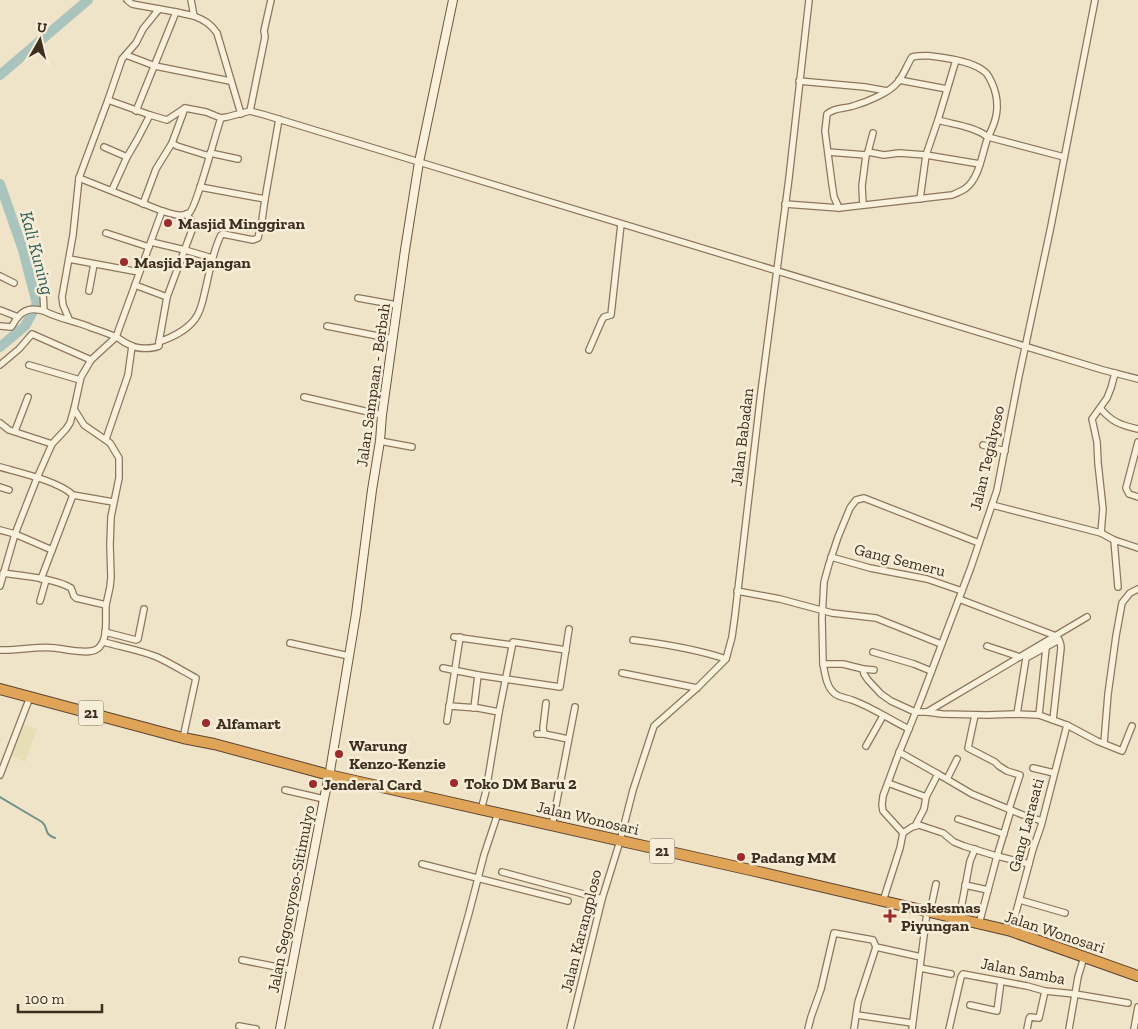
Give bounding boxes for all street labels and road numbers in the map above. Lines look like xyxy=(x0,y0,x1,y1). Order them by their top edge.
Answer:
street label: Jalan Sampaan - Berbah xyxy=(352,302,394,468)
street label: Jalan Babadan xyxy=(727,386,758,487)
street label: Jalan Tegalyoso xyxy=(966,404,1008,512)
street label: Gang Semeru xyxy=(852,539,948,581)
road number: 21 xyxy=(78,700,104,726)
street label: Gang Larasati xyxy=(1004,775,1048,874)
street label: Jalan Wonosari xyxy=(535,797,642,839)
street label: Jalan Segoroyoso-Sitimulyo xyxy=(264,804,318,994)
road number: 21 xyxy=(650,838,674,864)
street label: Jalan Karangploso xyxy=(557,867,605,995)
street label: Jalan Wonosari xyxy=(1002,907,1108,957)
street label: Jalan Samba xyxy=(979,953,1067,989)

